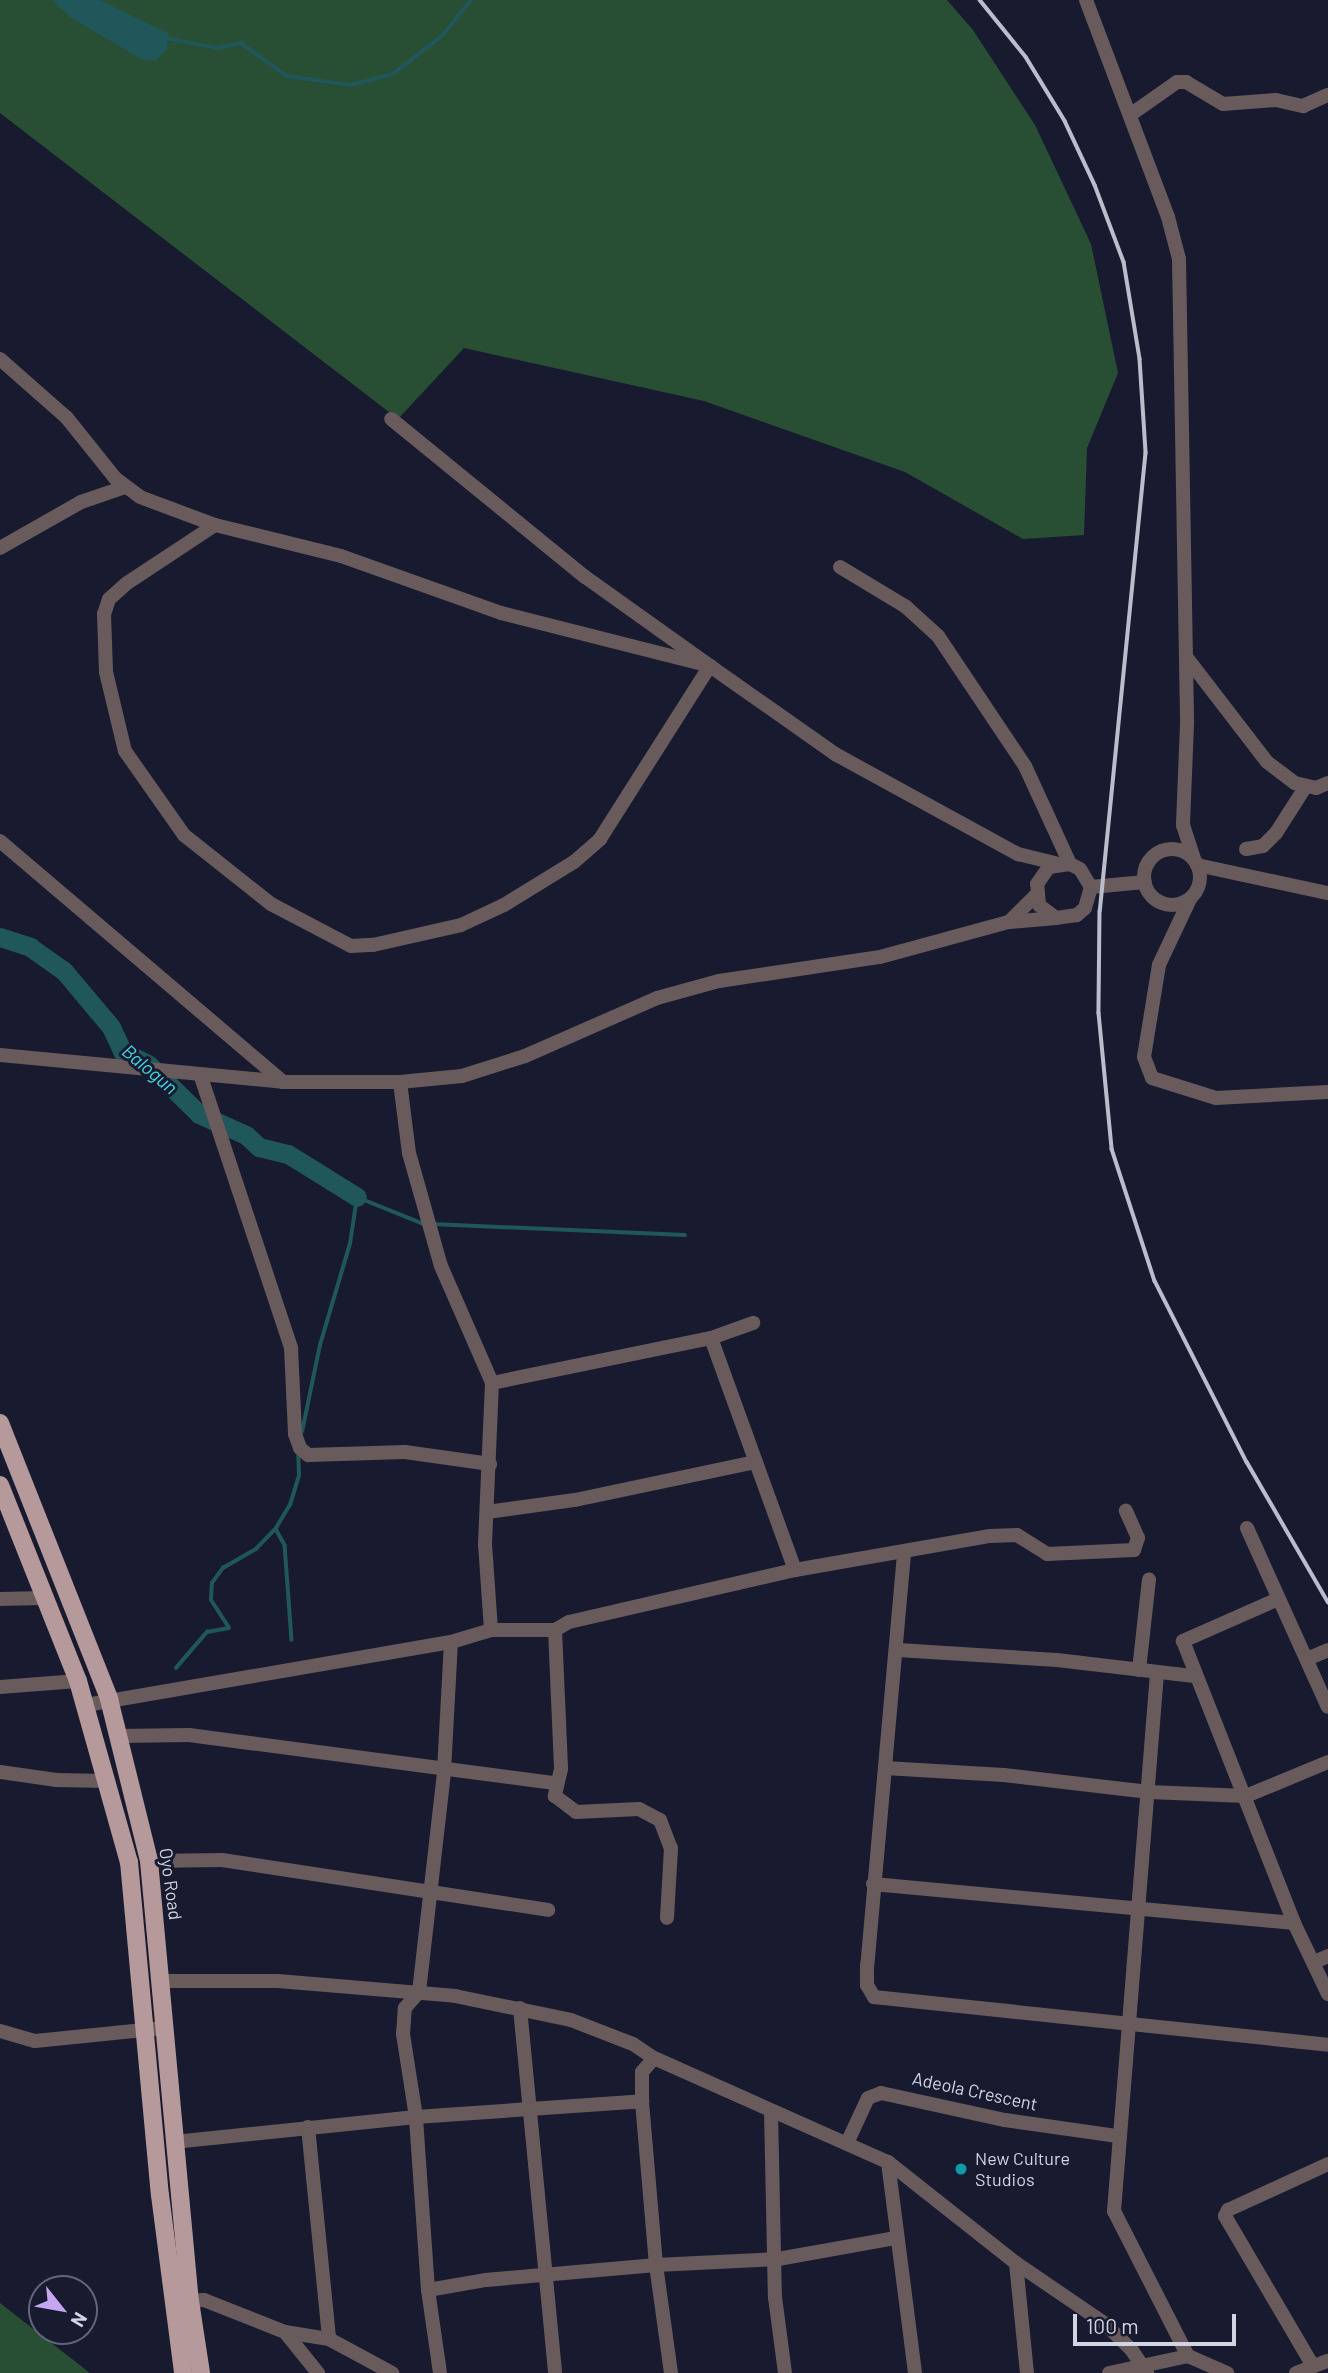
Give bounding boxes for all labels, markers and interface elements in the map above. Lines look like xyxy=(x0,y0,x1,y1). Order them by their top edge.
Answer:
water label: Balogun xyxy=(118,1039,182,1099)
street label: Oyo Road xyxy=(155,1847,187,1921)
street label: Adeola Crescent xyxy=(910,2067,1040,2115)
place label: New Culture Studios xyxy=(975,2148,1070,2190)
marker: New Culture Studios xyxy=(953,2161,969,2177)
north arrow xyxy=(28,2275,98,2345)
scale bar xyxy=(1076,2300,1239,2344)
text: N xyxy=(67,2309,93,2331)
text: 100 m xyxy=(1086,2313,1139,2338)

